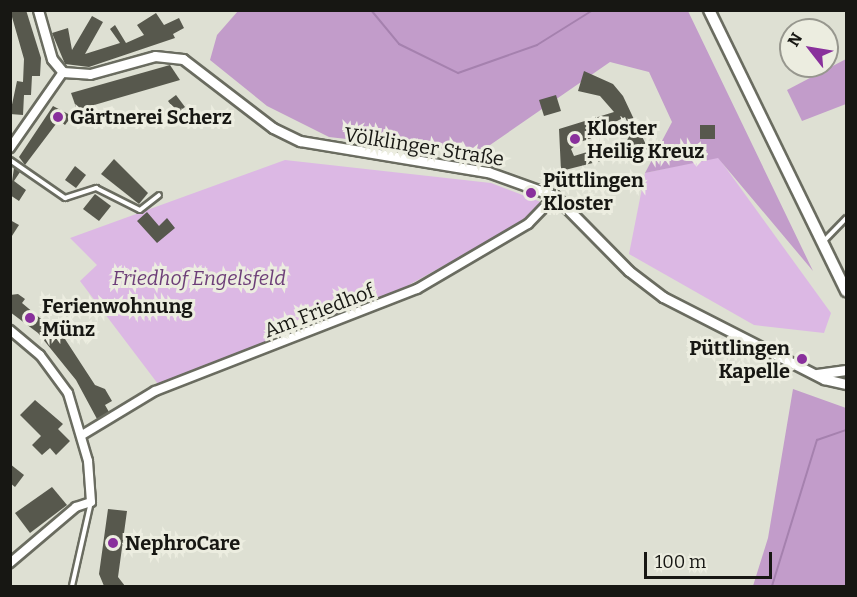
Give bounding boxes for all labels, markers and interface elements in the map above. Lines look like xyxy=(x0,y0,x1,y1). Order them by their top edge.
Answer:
north arrow xyxy=(779,18,839,78)
text: N xyxy=(784,29,806,50)
place label: Gärtnerei Scherz xyxy=(70,105,232,129)
marker: Gärtnerei Scherz xyxy=(51,110,65,124)
place label: Kloster Heilig Kreuz xyxy=(587,116,704,163)
street label: Völklinger Straße xyxy=(342,123,506,171)
marker: Kloster Heilig Kreuz xyxy=(568,132,582,146)
place label: Püttlingen Kloster xyxy=(543,169,644,216)
marker: Püttlingen Kloster xyxy=(524,186,538,200)
park label: Friedhof Engelsfeld xyxy=(112,266,286,290)
street label: Am Friedhof xyxy=(261,279,377,343)
place label: Ferienwohnung Münz xyxy=(42,294,193,341)
marker: Ferienwohnung Münz xyxy=(23,311,37,325)
place label: Püttlingen Kapelle xyxy=(689,336,790,383)
marker: Püttlingen Kapelle xyxy=(795,352,809,366)
place label: NephroCare xyxy=(125,531,240,555)
marker: NephroCare xyxy=(106,536,120,550)
scale bar xyxy=(647,540,774,578)
text: 100 m xyxy=(655,551,706,573)

